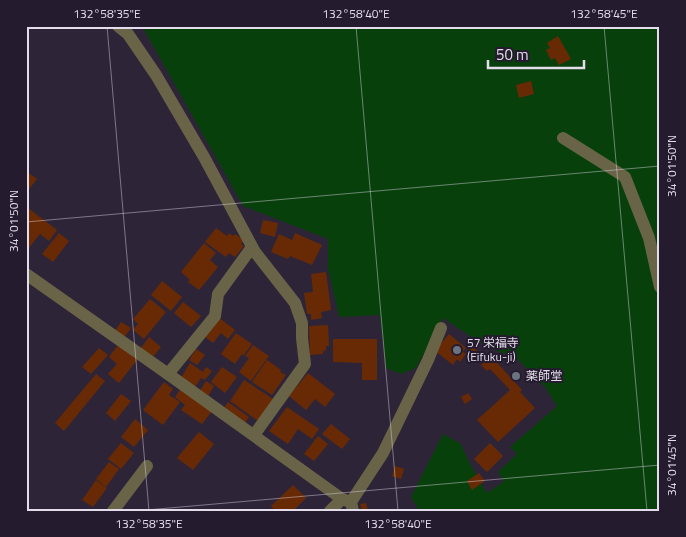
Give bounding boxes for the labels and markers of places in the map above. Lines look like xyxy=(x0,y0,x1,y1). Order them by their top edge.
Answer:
place label: 57 栄福寺 (Eifuku-ji) xyxy=(467,333,519,366)
marker: 57 栄福寺 (Eifuku-ji) xyxy=(451,344,463,356)
place label: 薬師堂 xyxy=(526,366,562,385)
marker: 薬師堂 xyxy=(510,370,522,382)

